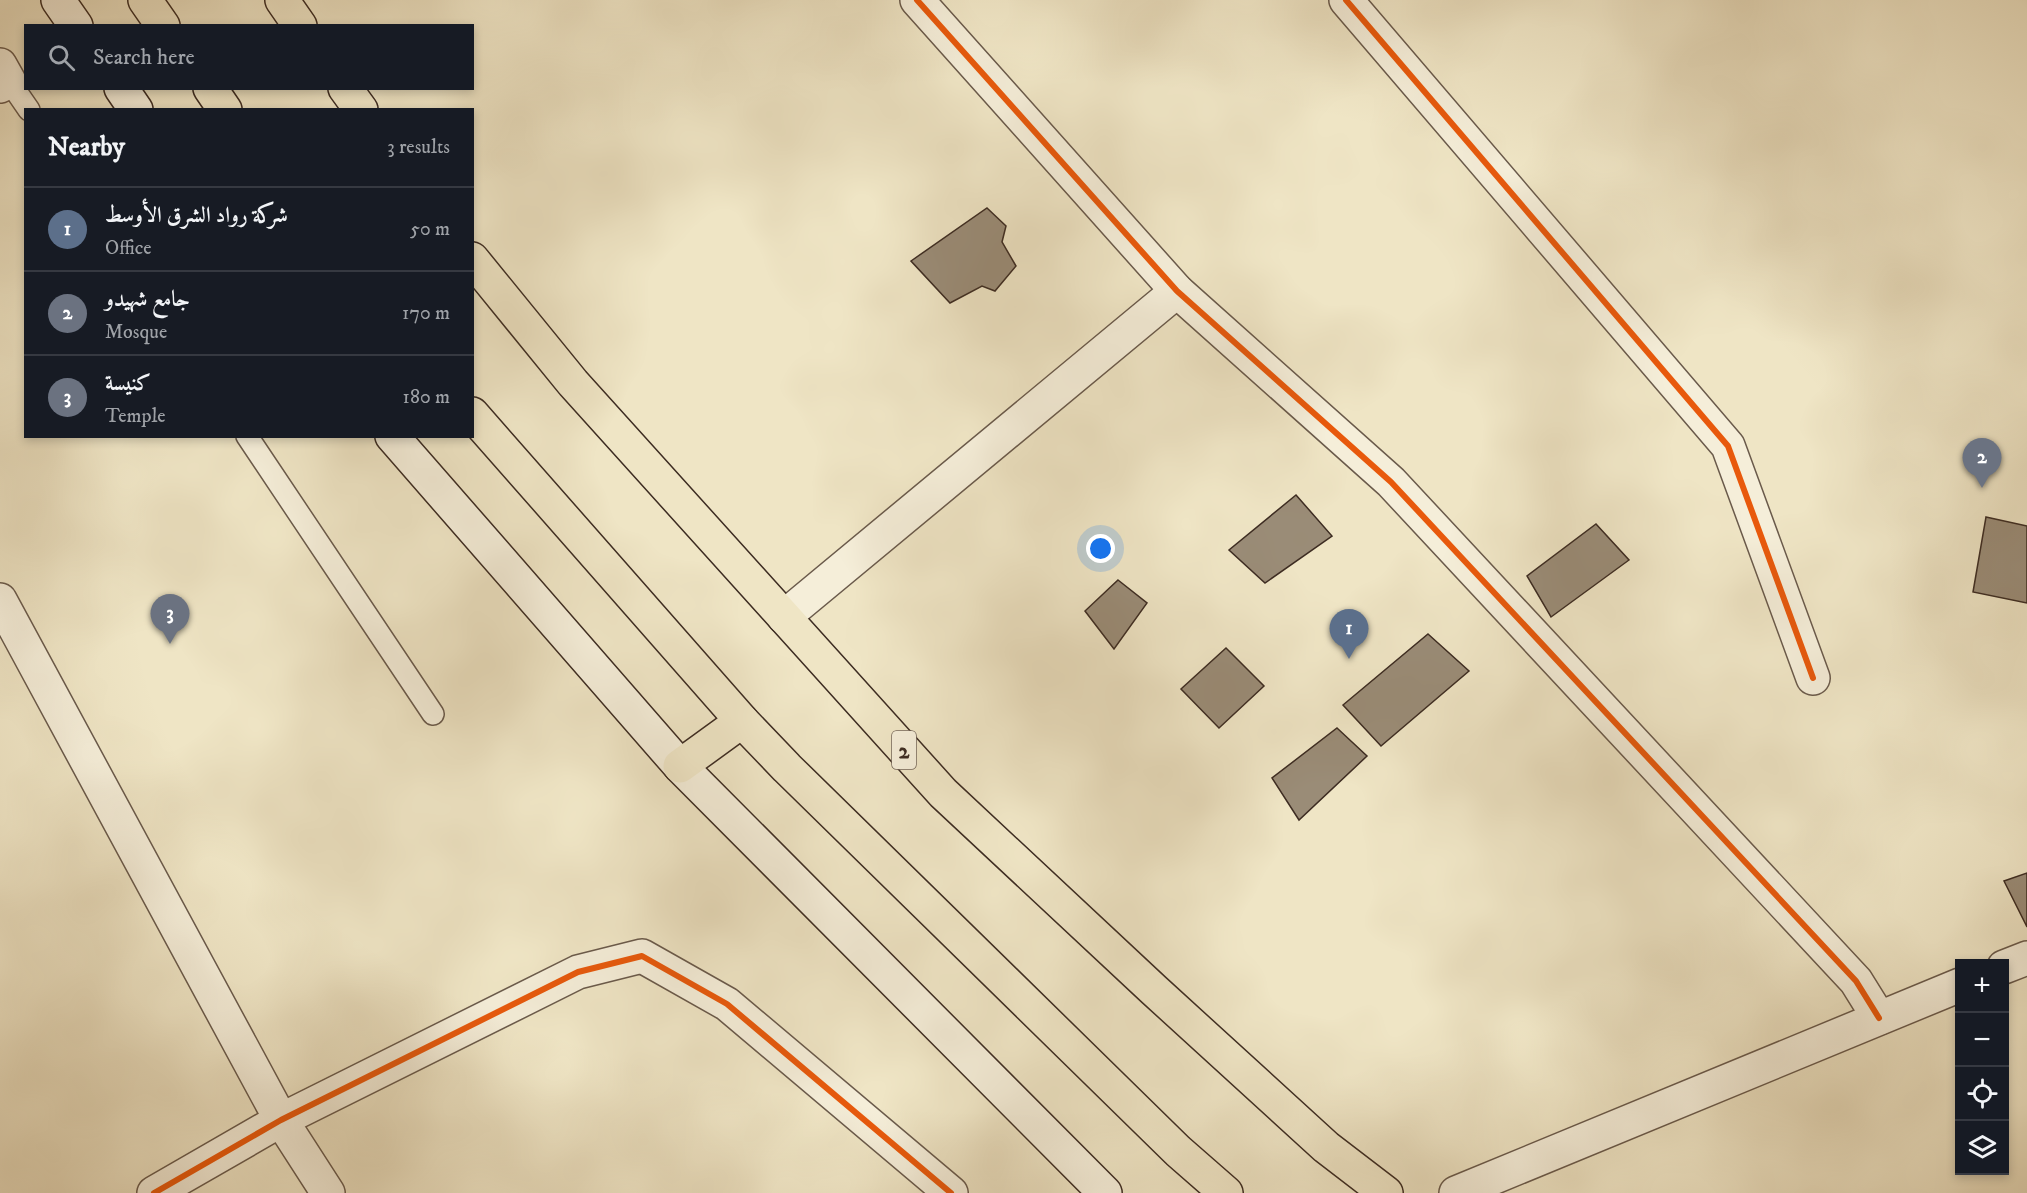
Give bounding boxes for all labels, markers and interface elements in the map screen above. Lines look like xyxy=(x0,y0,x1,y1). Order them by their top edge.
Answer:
search box xyxy=(24,24,474,90)
icon: search xyxy=(45,41,78,74)
text: Search here xyxy=(93,44,195,71)
text: Nearby xyxy=(48,131,125,164)
text: 3 results xyxy=(387,135,450,160)
text: شركة رواد الشرق الأوسط xyxy=(105,202,288,229)
text: 1 xyxy=(64,217,71,242)
text: 50 m xyxy=(410,217,450,242)
text: Office xyxy=(105,236,152,261)
text: جامع شهيدو xyxy=(105,286,190,313)
text: 2 xyxy=(63,301,72,326)
text: 170 m xyxy=(402,301,450,326)
text: Mosque xyxy=(105,320,167,345)
text: كنيسة xyxy=(105,370,151,397)
text: 3 xyxy=(64,385,71,410)
text: 180 m xyxy=(403,385,450,410)
text: Temple xyxy=(105,404,166,429)
pin: 2 xyxy=(1962,438,2002,488)
your location xyxy=(1086,534,1115,563)
pin: 3 xyxy=(150,594,190,644)
pin: 1 xyxy=(1330,610,1368,659)
road number: 2 xyxy=(892,731,916,769)
map controls xyxy=(1955,959,2009,1175)
button: + xyxy=(1955,959,2009,1013)
button: − xyxy=(1955,1013,2009,1067)
button: locate xyxy=(1955,1067,2009,1121)
button: layers xyxy=(1955,1121,2009,1175)

